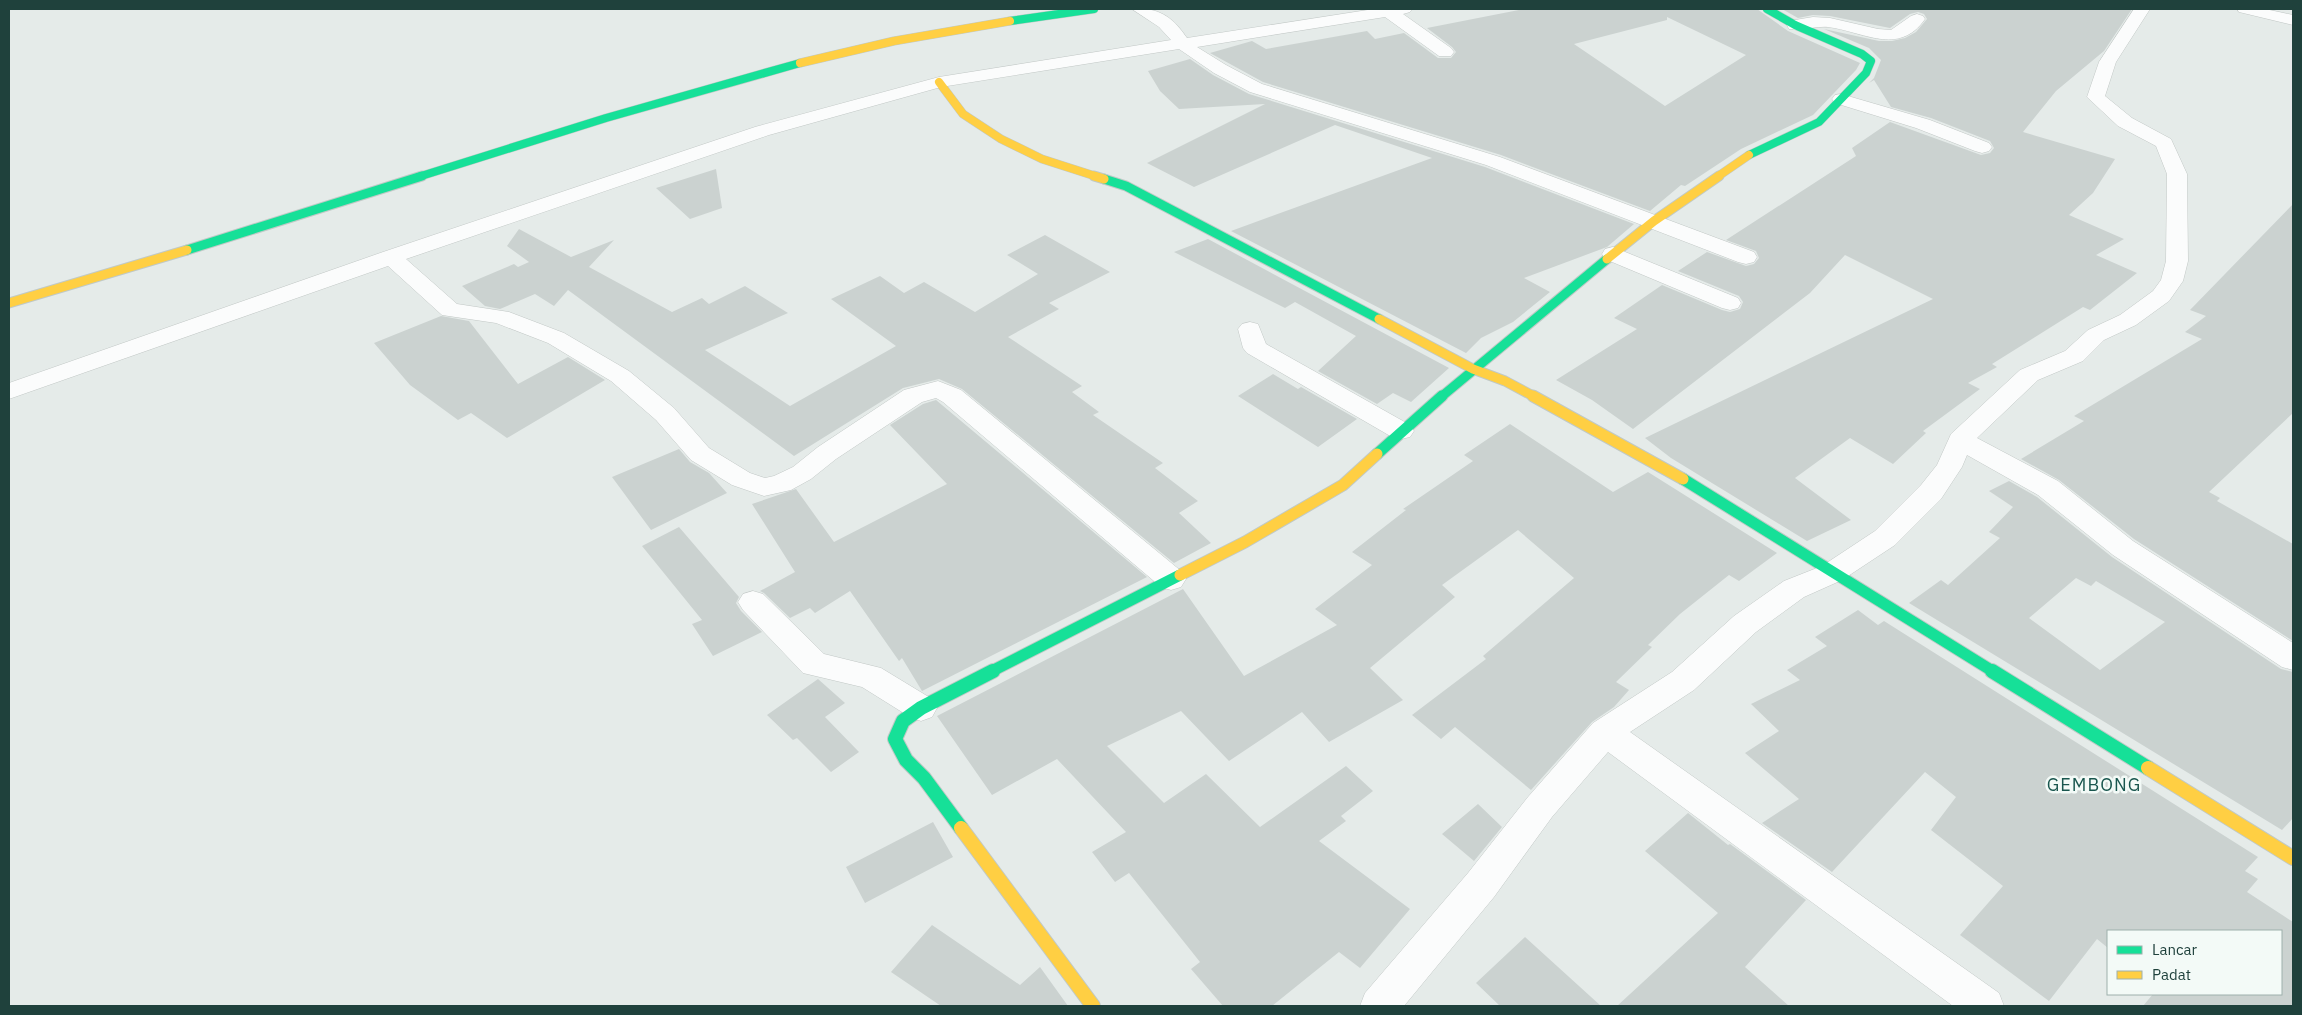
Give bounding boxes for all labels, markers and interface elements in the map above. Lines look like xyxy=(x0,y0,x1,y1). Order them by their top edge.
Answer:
district label: GEMBONG xyxy=(2047,773,2141,796)
legend xyxy=(2107,930,2282,995)
text: Lancar xyxy=(2152,940,2198,959)
text: Padat xyxy=(2152,965,2191,984)

